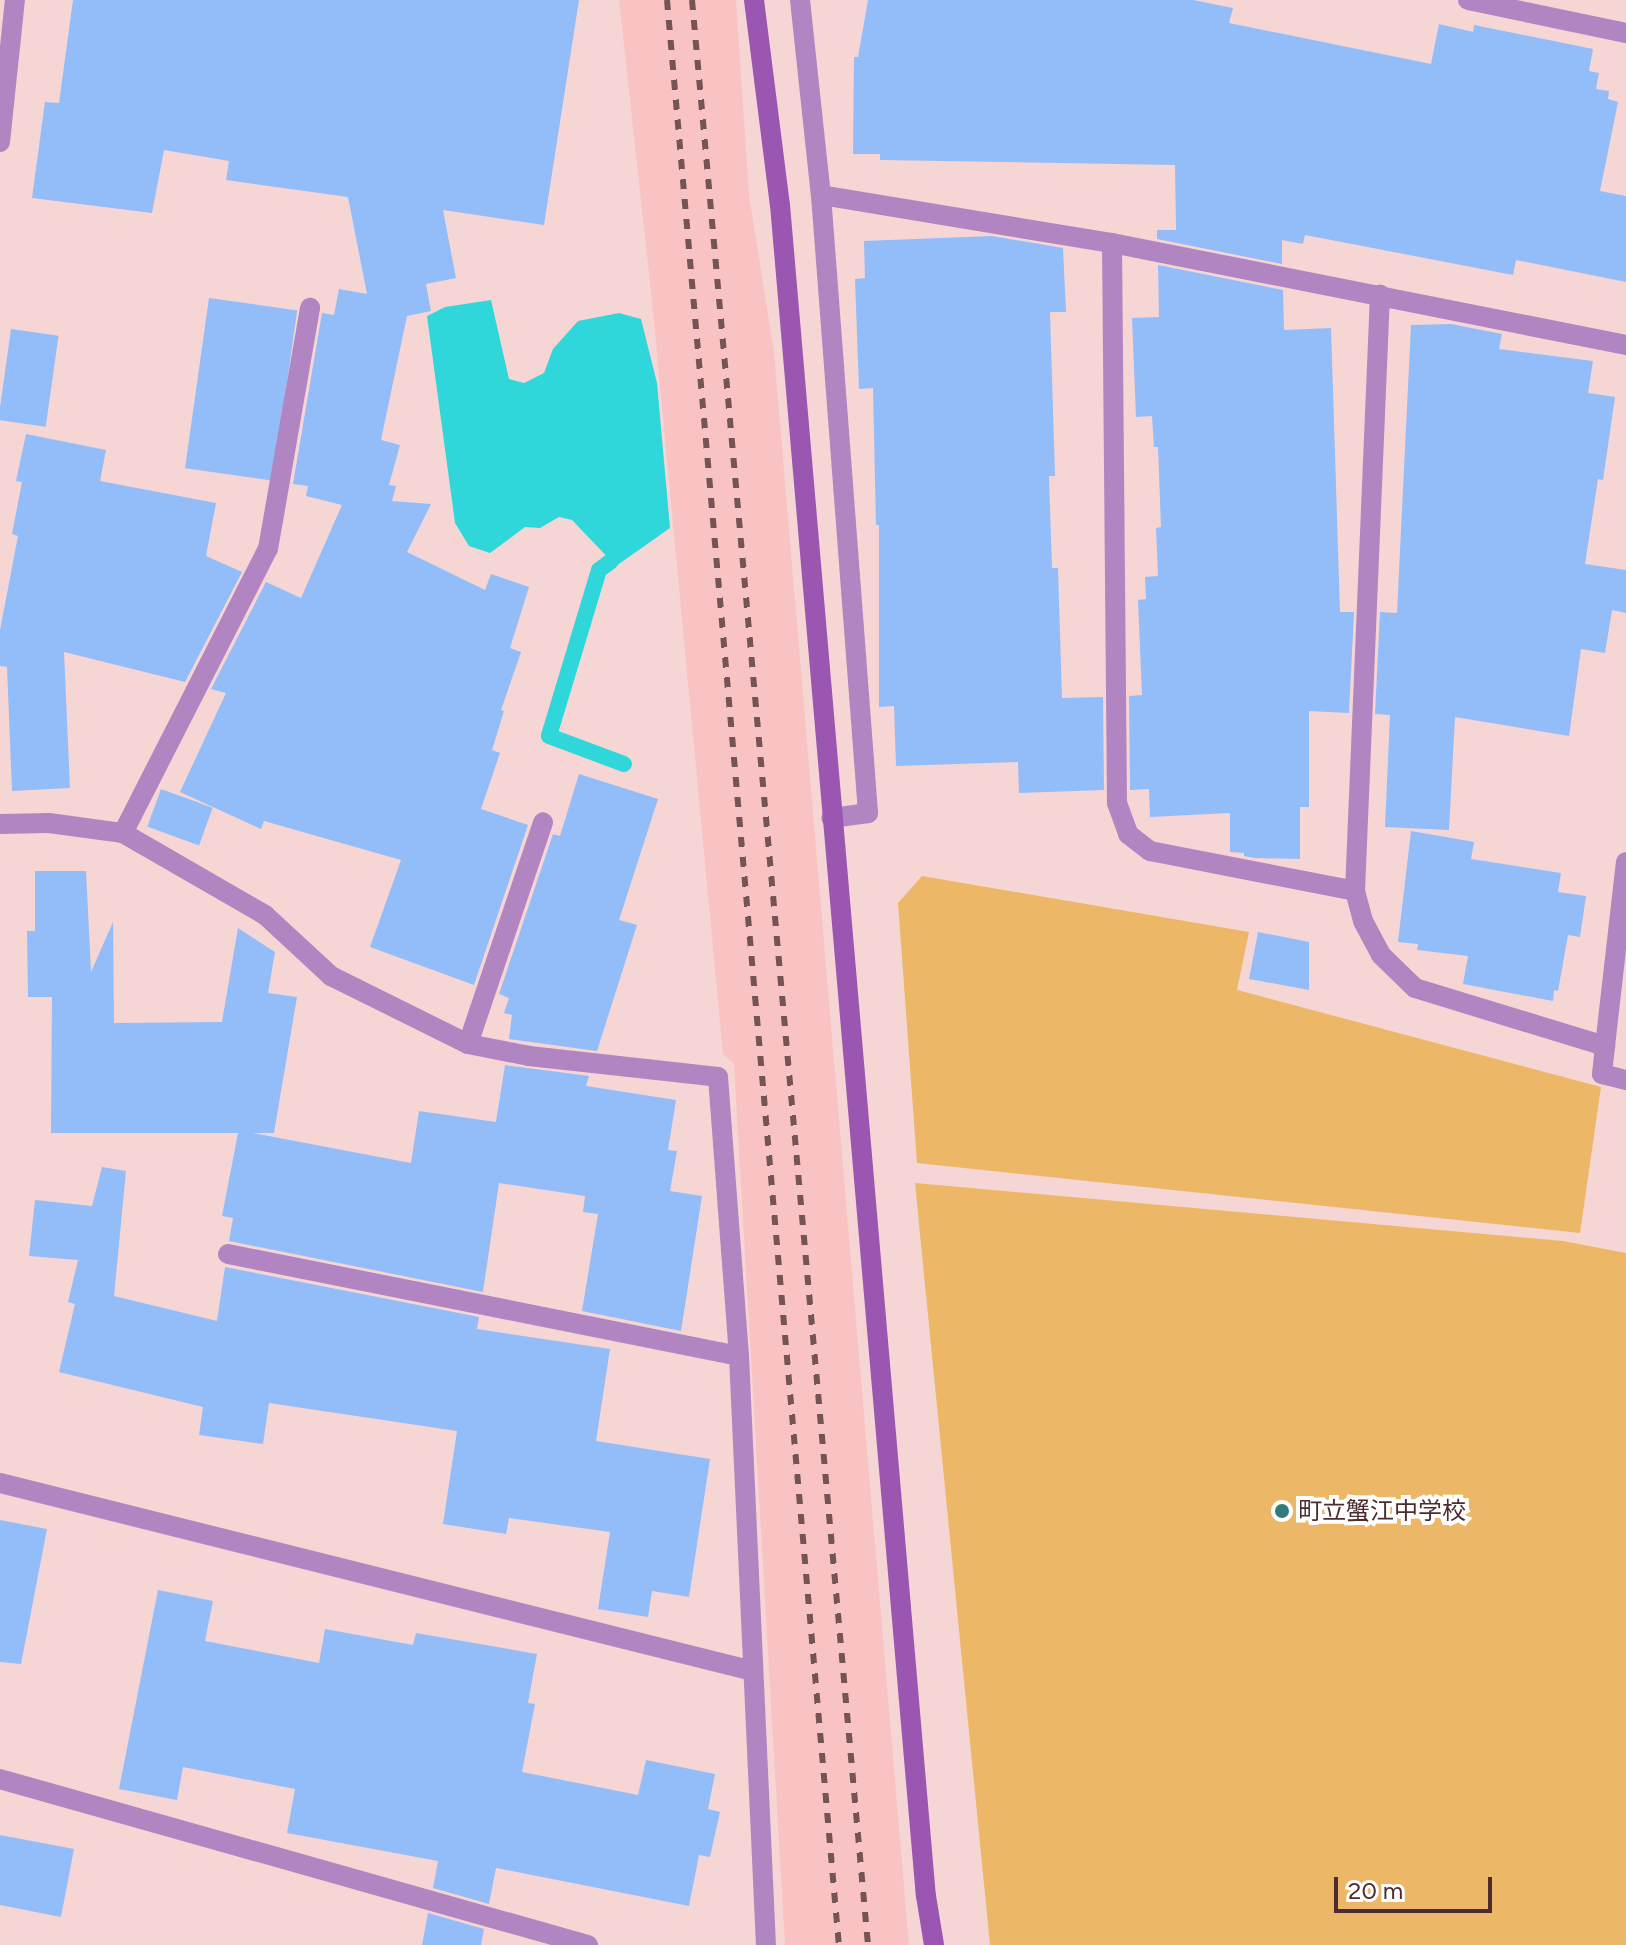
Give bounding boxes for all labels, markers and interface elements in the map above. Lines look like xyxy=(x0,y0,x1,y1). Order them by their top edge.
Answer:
place label: 町立蟹江中学校 xyxy=(1298,1497,1466,1525)
marker: 町立蟹江中学校 xyxy=(1273,1502,1291,1520)
scale bar xyxy=(1338,1861,1496,1911)
text: 20 m xyxy=(1348,1876,1403,1905)

